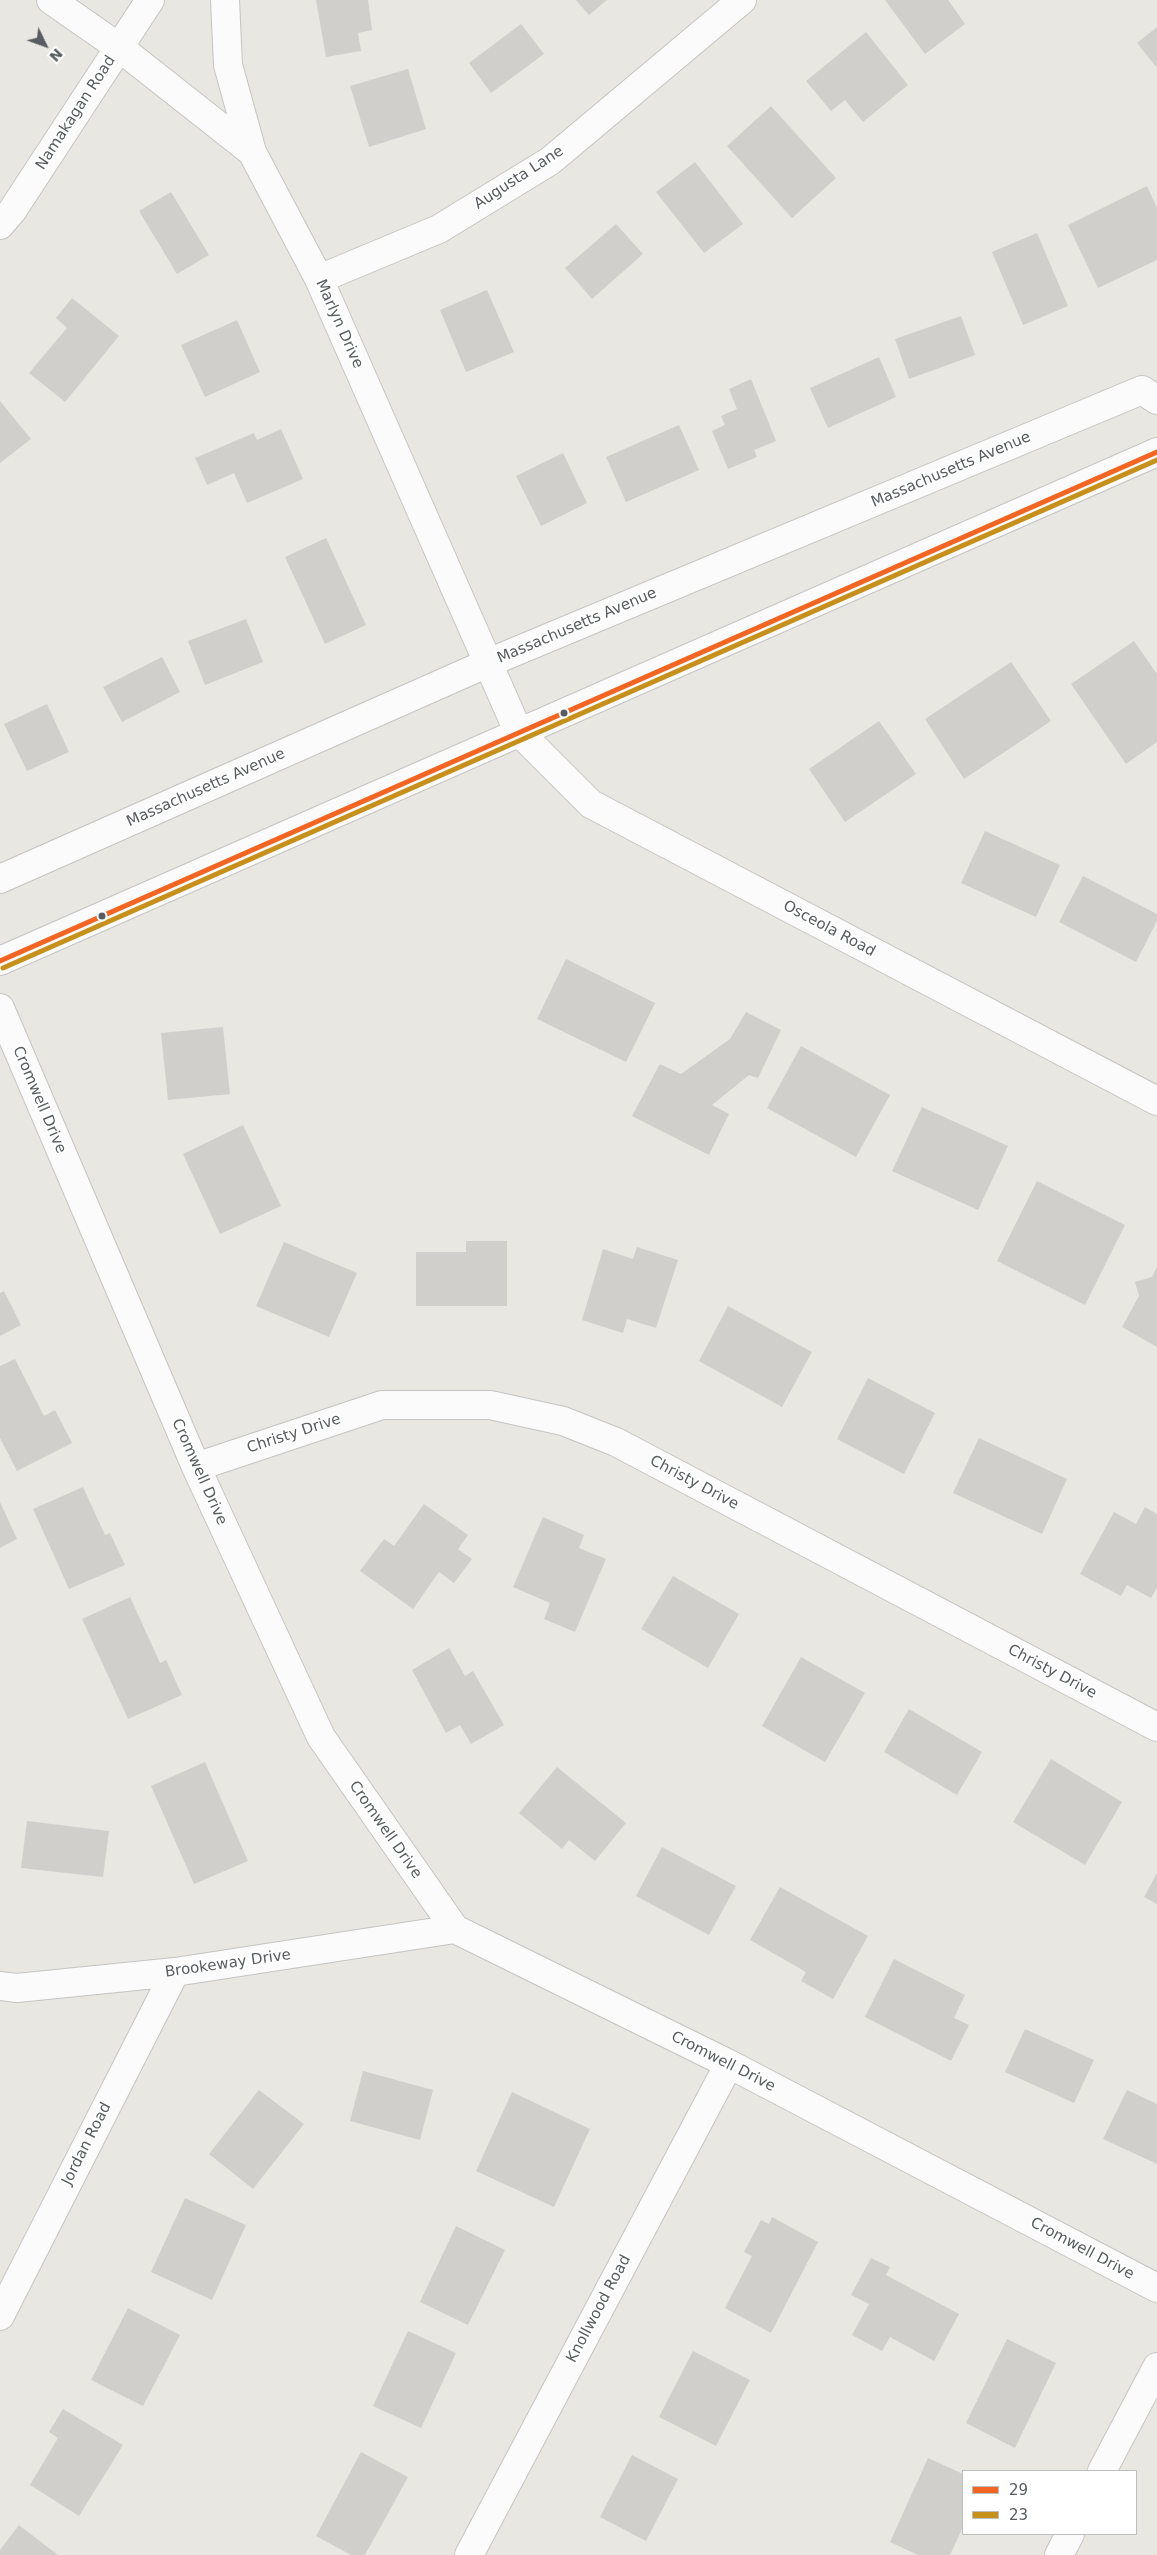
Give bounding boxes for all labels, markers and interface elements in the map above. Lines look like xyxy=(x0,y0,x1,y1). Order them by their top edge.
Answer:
north arrow xyxy=(20,20,70,70)
street label: Namakagan Road xyxy=(32,53,120,173)
street label: Augusta Lane xyxy=(471,142,567,214)
street label: Marlyn Drive xyxy=(311,277,367,371)
street label: Massachusetts Avenue xyxy=(869,428,1033,512)
street label: Massachusetts Avenue xyxy=(495,584,659,668)
unlabelled marker xyxy=(559,708,569,718)
street label: Massachusetts Avenue xyxy=(124,745,288,831)
street label: Osceola Road xyxy=(780,897,878,961)
unlabelled marker xyxy=(97,911,107,921)
street label: Cromwell Drive xyxy=(8,1044,70,1156)
street label: Christy Drive xyxy=(245,1410,343,1458)
street label: Cromwell Drive xyxy=(167,1416,231,1528)
street label: Christy Drive xyxy=(647,1452,741,1514)
street label: Christy Drive xyxy=(1005,1641,1099,1703)
street label: Cromwell Drive xyxy=(345,1778,425,1882)
street label: Brookeway Drive xyxy=(164,1946,292,1982)
street label: Cromwell Drive xyxy=(668,2028,778,2096)
street label: Jordan Road xyxy=(59,2100,115,2188)
street label: Cromwell Drive xyxy=(1027,2214,1137,2284)
street label: Knollwood Road xyxy=(563,2252,635,2366)
legend xyxy=(962,2470,1137,2535)
text: 29 xyxy=(1009,2481,1028,2499)
text: 23 xyxy=(1009,2506,1028,2524)

